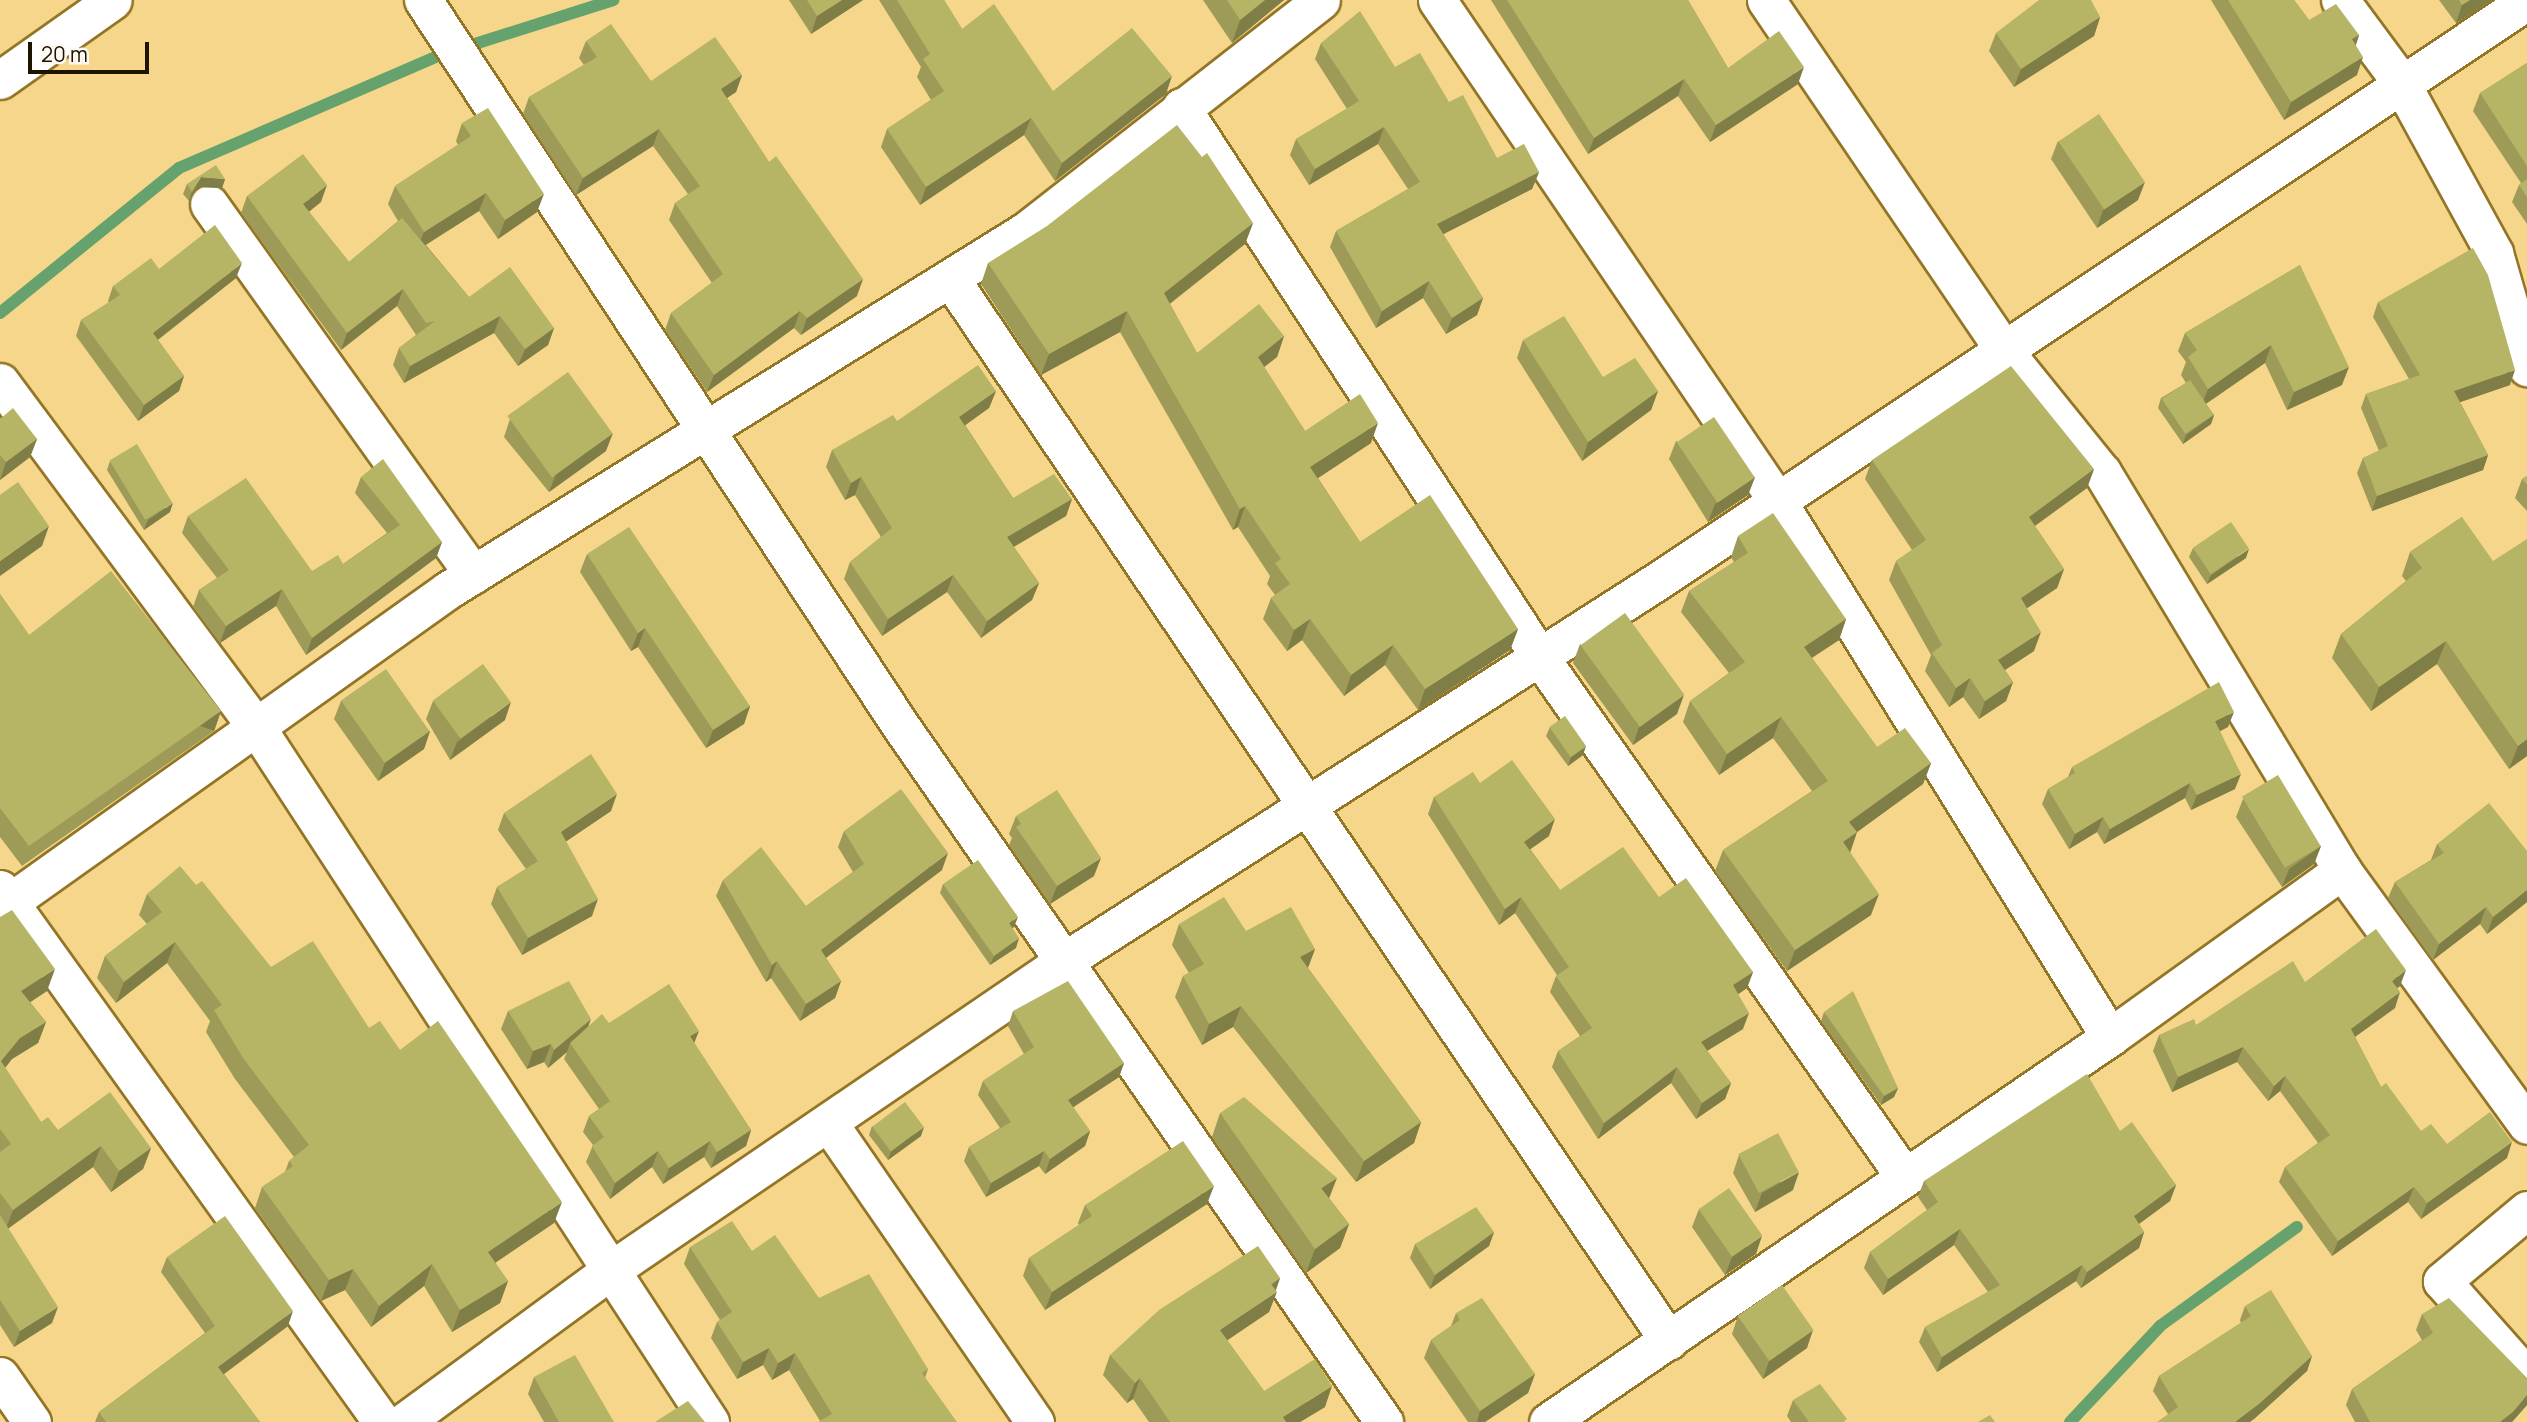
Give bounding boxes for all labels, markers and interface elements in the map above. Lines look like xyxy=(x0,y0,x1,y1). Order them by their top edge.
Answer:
scale bar xyxy=(32,28,152,72)
text: 20 m xyxy=(41,40,88,68)

